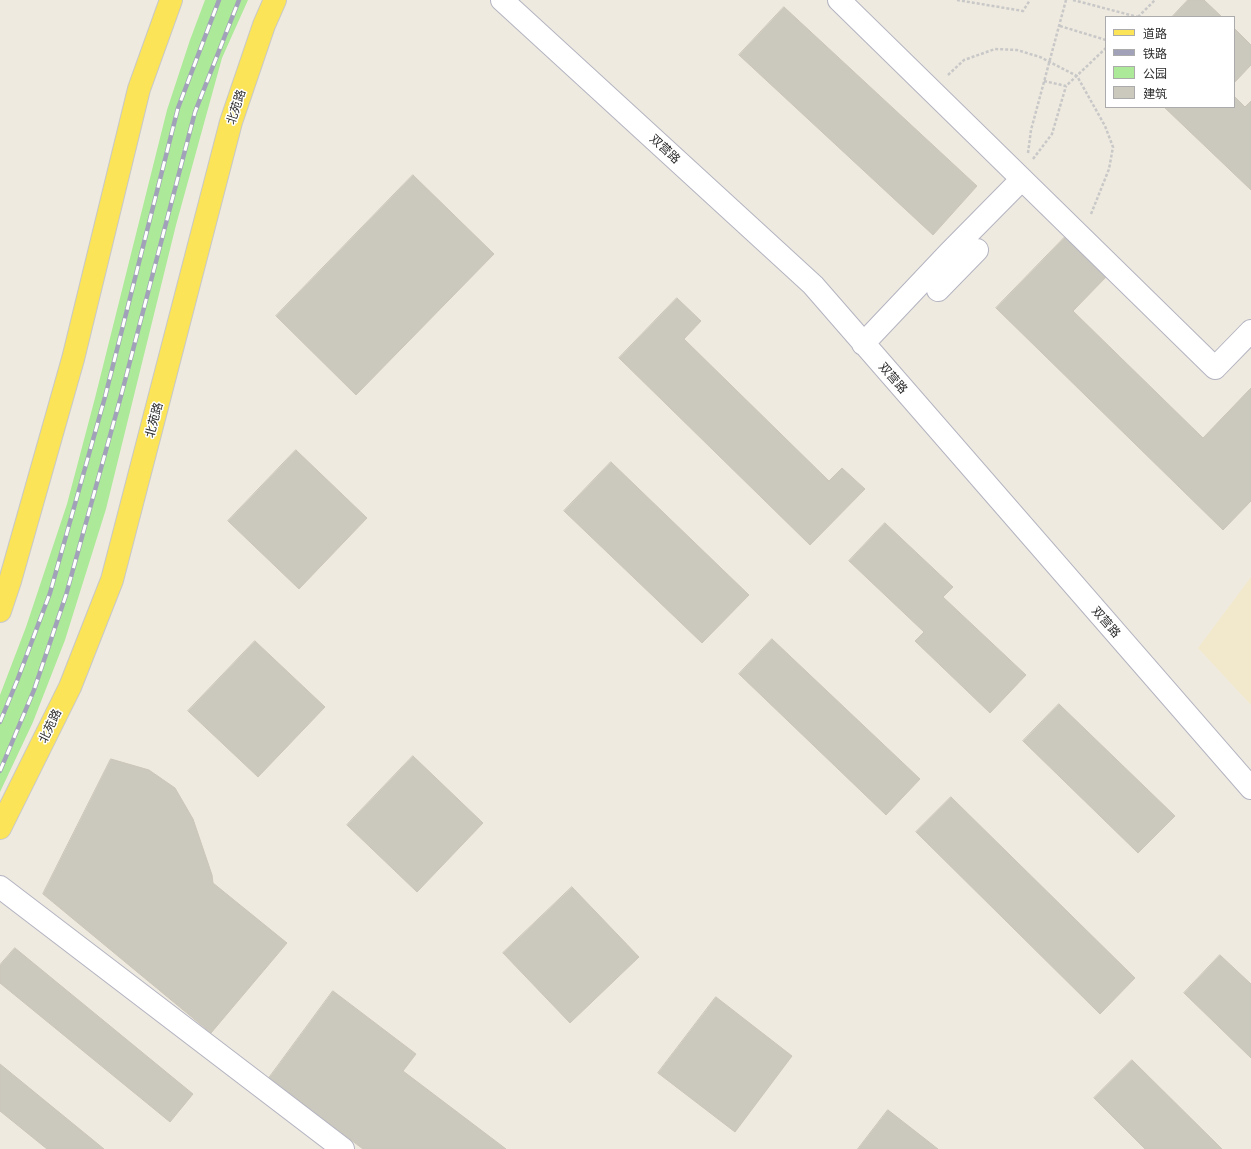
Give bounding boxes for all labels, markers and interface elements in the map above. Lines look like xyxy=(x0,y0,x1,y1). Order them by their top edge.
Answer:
legend xyxy=(1105,16,1235,108)
text: 道路 xyxy=(1143,26,1167,40)
text: 铁路 xyxy=(1143,46,1167,60)
text: 公园 xyxy=(1143,66,1167,80)
text: 建筑 xyxy=(1143,86,1167,100)
street label: 北苑路 xyxy=(224,88,248,126)
street label: 双营路 xyxy=(647,131,683,167)
street label: 双营路 xyxy=(876,360,910,396)
street label: 北苑路 xyxy=(142,401,166,439)
street label: 双营路 xyxy=(1089,604,1123,640)
street label: 北苑路 xyxy=(36,707,64,745)

